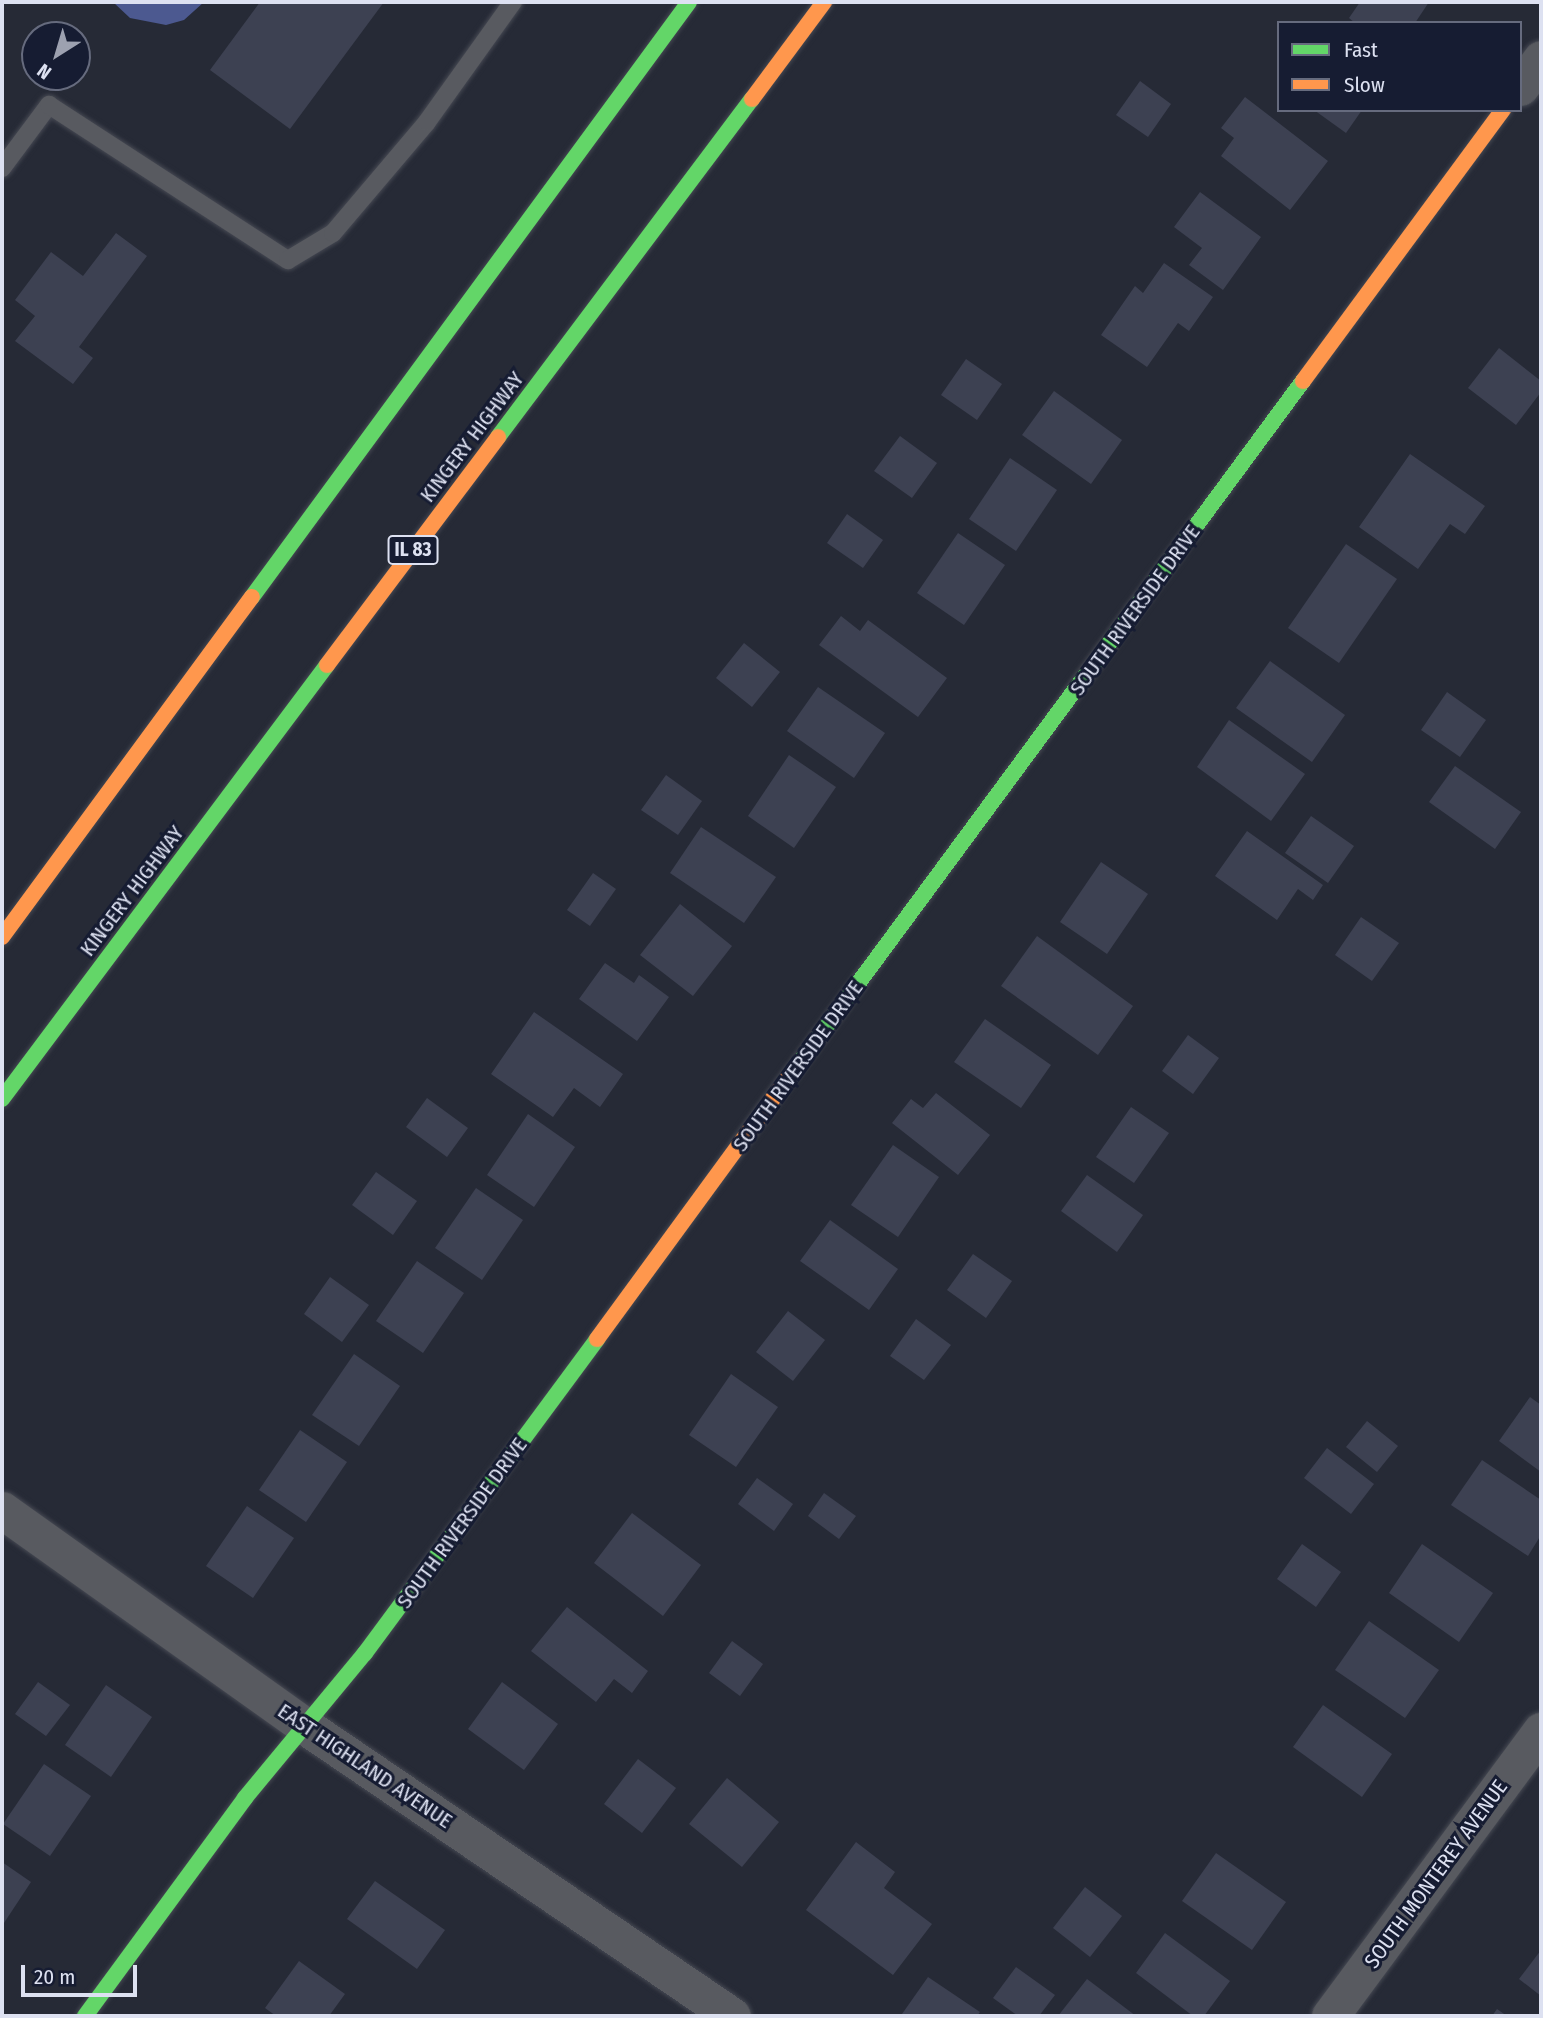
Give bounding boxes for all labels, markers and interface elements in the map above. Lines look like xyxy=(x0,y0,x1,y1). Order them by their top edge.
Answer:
north arrow xyxy=(21,21,91,91)
legend xyxy=(1277,21,1522,112)
text: Fast xyxy=(1344,37,1378,63)
text: N xyxy=(33,59,56,84)
text: Slow xyxy=(1344,72,1385,98)
street label: KINGERY HIGHWAY xyxy=(415,367,529,507)
street label: SOUTH RIVERSIDE DRIVE xyxy=(1065,520,1205,700)
road number: IL 83 xyxy=(387,534,439,566)
street label: KINGERY HIGHWAY xyxy=(75,821,189,961)
street label: SOUTH RIVERSIDE DRIVE xyxy=(728,976,868,1156)
street label: SOUTH RIVERSIDE DRIVE xyxy=(392,1433,532,1613)
street label: EAST HIGHLAND AVENUE xyxy=(273,1698,457,1834)
street label: SOUTH MONTEREY AVENUE xyxy=(1359,1775,1513,1973)
scale bar xyxy=(24,1952,140,1996)
text: 20 m xyxy=(34,1964,75,1990)

